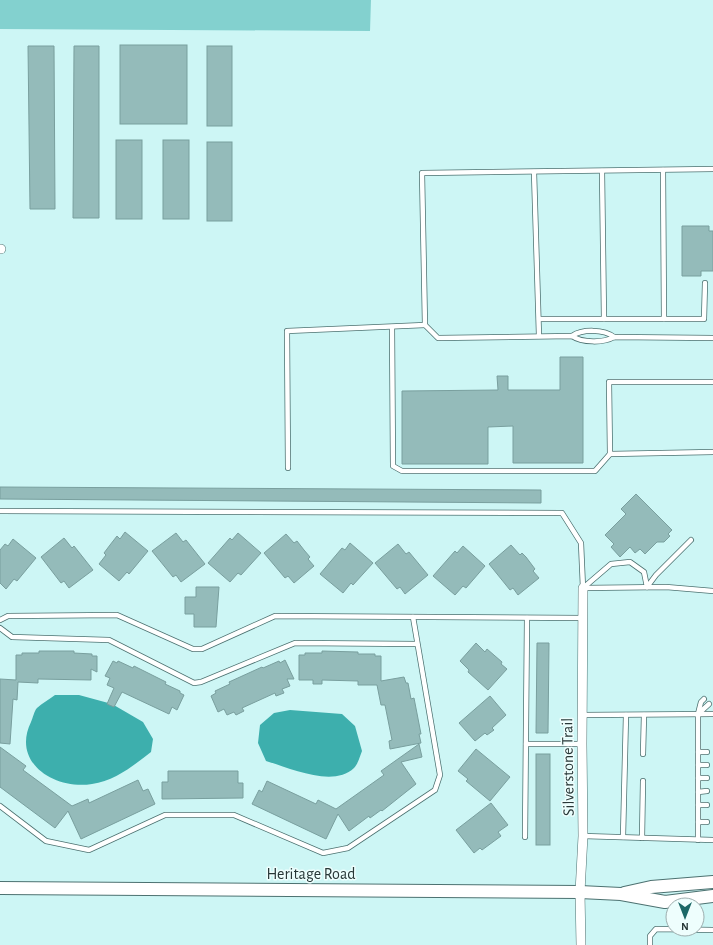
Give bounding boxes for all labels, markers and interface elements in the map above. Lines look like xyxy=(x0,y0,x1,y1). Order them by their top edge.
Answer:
street label: Silverstone Trail xyxy=(559,718,577,816)
street label: Heritage Road xyxy=(266,866,356,882)
north arrow xyxy=(665,897,705,937)
text: N xyxy=(681,921,689,932)

